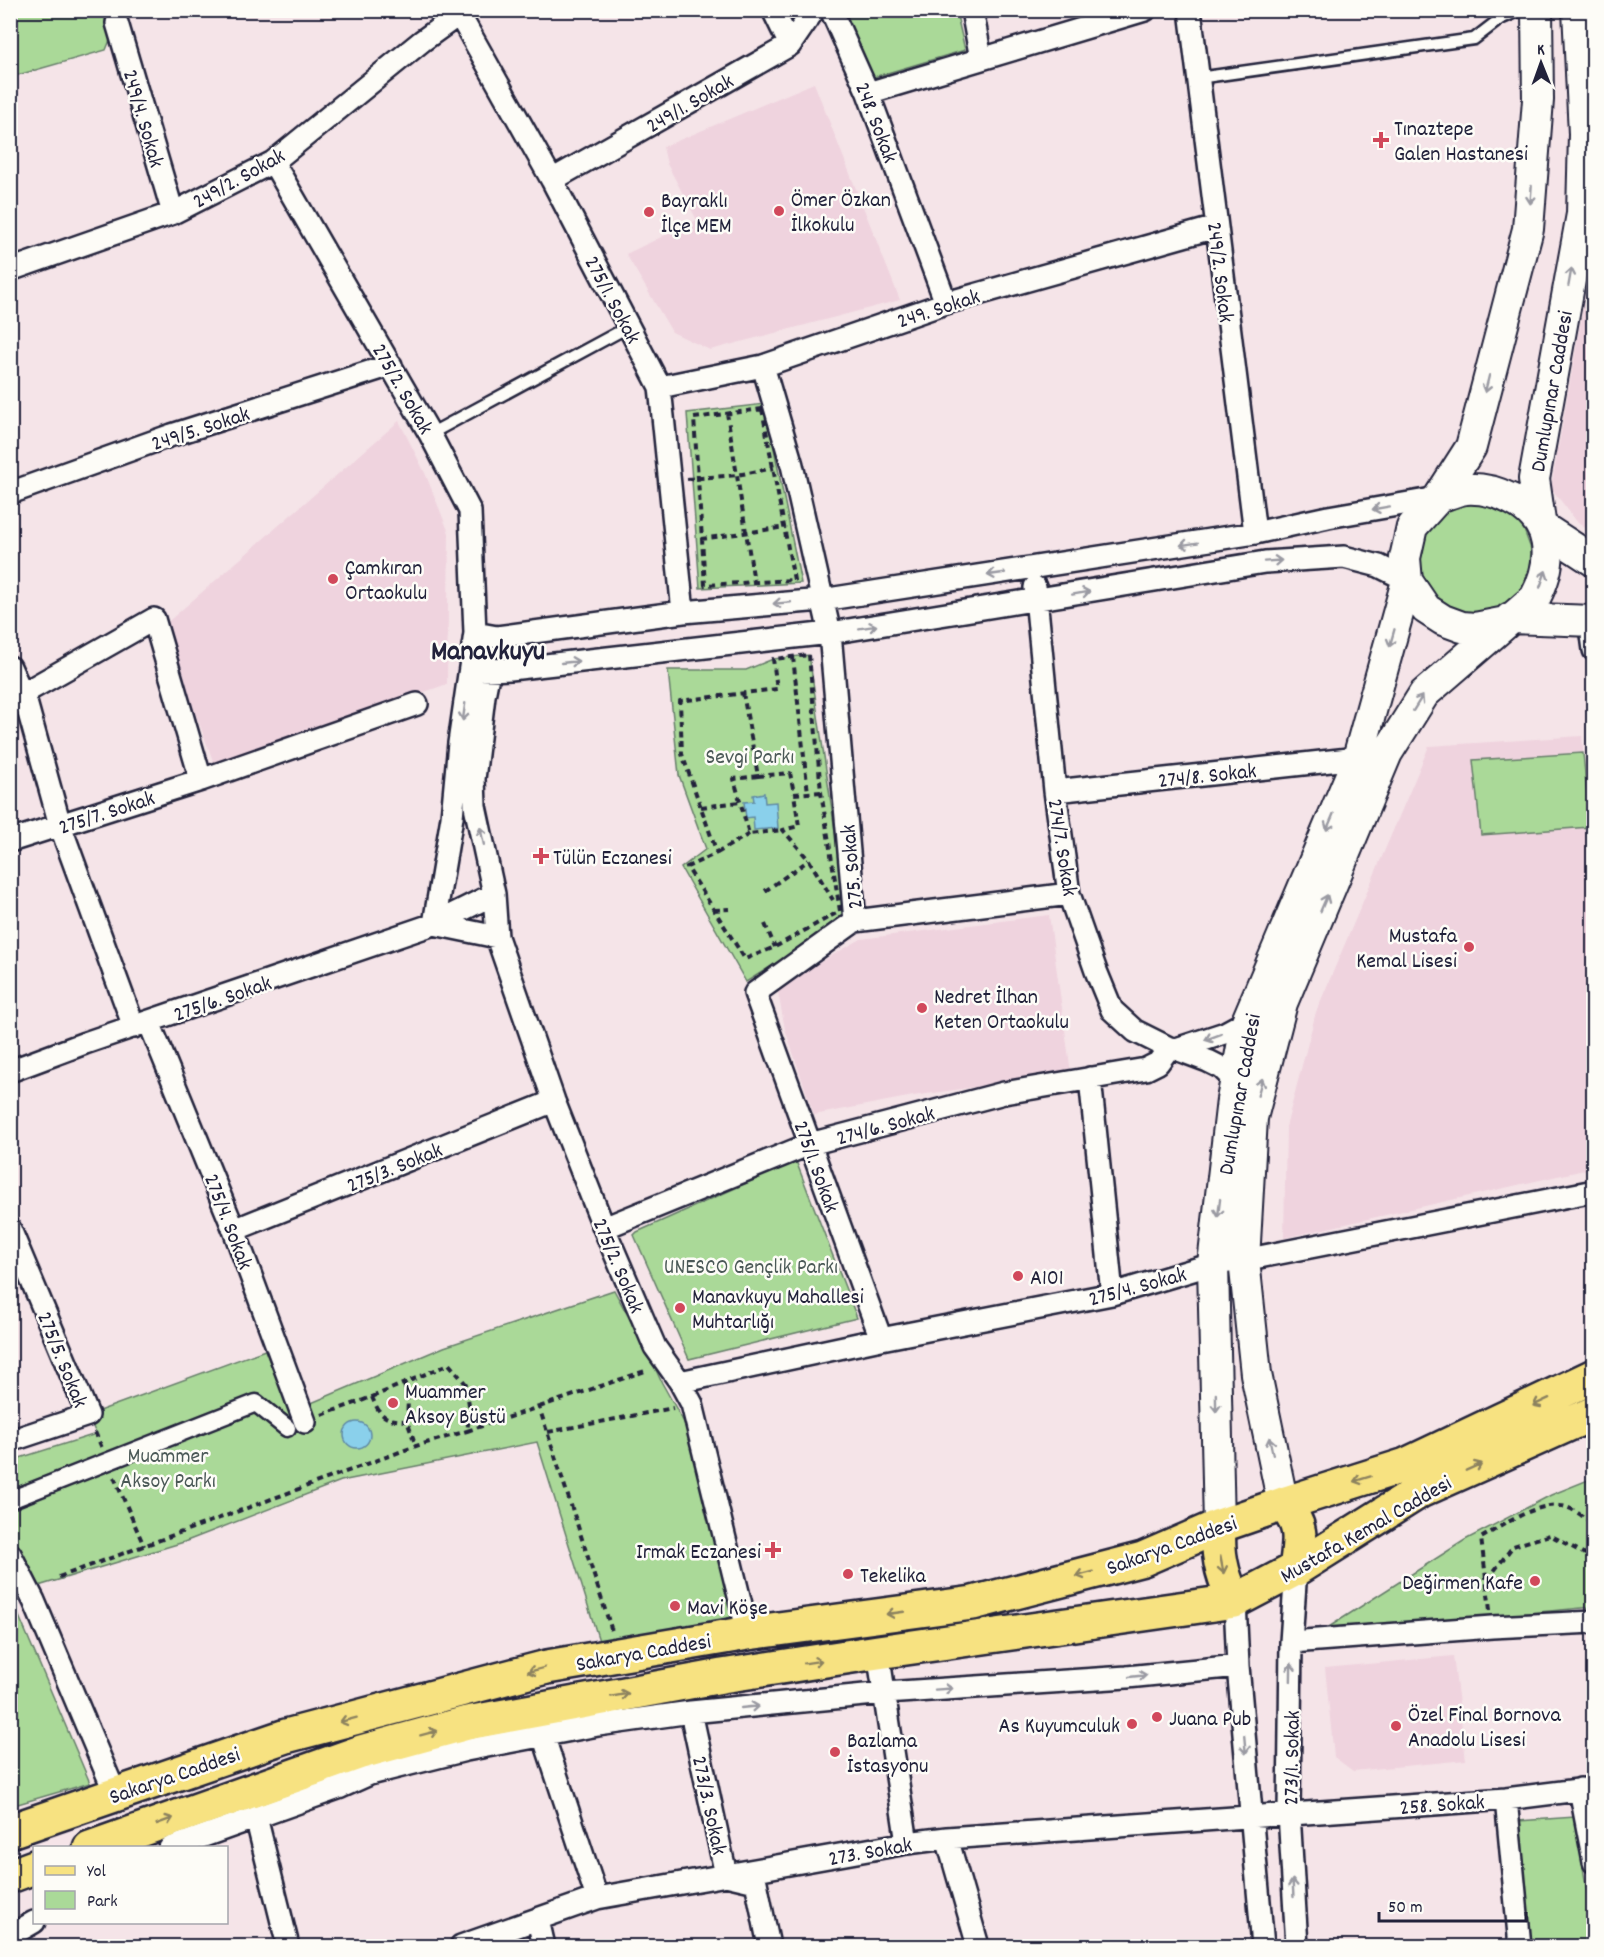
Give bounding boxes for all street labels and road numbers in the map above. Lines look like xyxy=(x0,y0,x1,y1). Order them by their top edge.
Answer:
street label: 249/4. Sokak xyxy=(113,66,170,172)
street label: 249/1. Sokak xyxy=(641,67,740,143)
street label: 248. Sokak xyxy=(845,78,904,168)
street label: 249/2. Sokak xyxy=(188,142,291,218)
street label: 249/2. Sokak xyxy=(1197,220,1240,325)
street label: 275/1. Sokak xyxy=(575,251,647,350)
street label: 249. Sokak xyxy=(894,282,984,338)
street label: Dumlupınar Caddesi xyxy=(1524,308,1583,475)
street label: 275/2. Sokak xyxy=(362,338,440,441)
street label: 249/5. Sokak xyxy=(148,400,254,461)
street label: 274/8. Sokak xyxy=(1157,757,1258,798)
street label: 275/7. Sokak xyxy=(55,784,159,844)
street label: 274/7. Sokak xyxy=(1038,797,1084,899)
street label: 275. Sokak xyxy=(834,823,873,910)
street label: 275/6. Sokak xyxy=(170,969,276,1032)
street label: Dumlupınar Caddesi xyxy=(1212,1011,1271,1178)
street label: 274/6. Sokak xyxy=(833,1099,939,1155)
street label: 275/1. Sokak xyxy=(784,1117,846,1218)
street label: 275/3. Sokak xyxy=(343,1136,448,1202)
street label: 275/4. Sokak xyxy=(194,1170,259,1275)
street label: 275/2. Sokak xyxy=(583,1214,651,1319)
street label: 275/4. Sokak xyxy=(1086,1260,1190,1316)
street label: 275/5. Sokak xyxy=(27,1308,94,1413)
street label: Mustafa Kemal Caddesi xyxy=(1275,1469,1458,1593)
street label: Sakarya Caddesi xyxy=(1103,1509,1242,1585)
street label: Sakarya Caddesi xyxy=(574,1627,714,1682)
street label: 273/1. Sokak xyxy=(1277,1710,1310,1806)
street label: Sakarya Caddesi xyxy=(106,1740,245,1814)
street label: 273/3. Sokak xyxy=(682,1753,733,1858)
street label: 258. Sokak xyxy=(1399,1788,1486,1825)
street label: 273. Sokak xyxy=(826,1831,915,1876)

